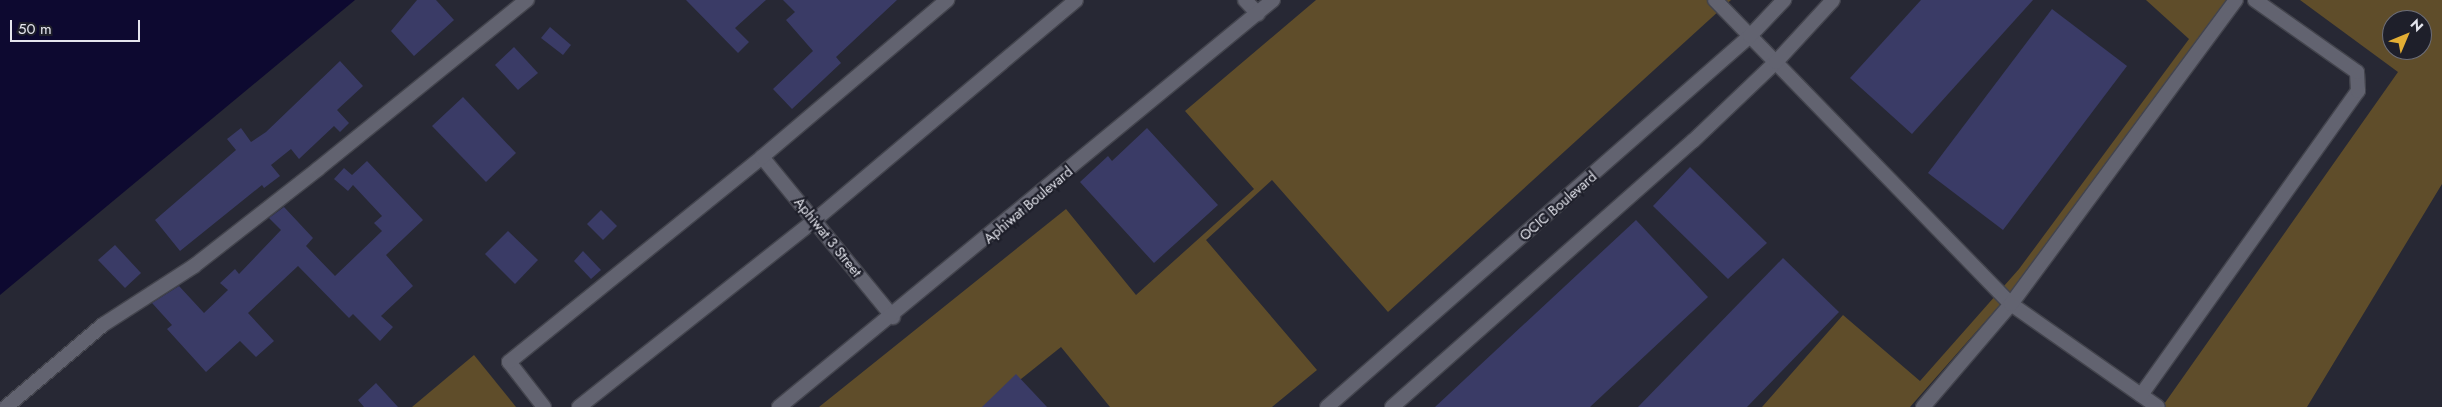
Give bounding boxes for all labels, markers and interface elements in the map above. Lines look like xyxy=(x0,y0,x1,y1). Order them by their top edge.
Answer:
scale bar xyxy=(12,10,142,42)
north arrow xyxy=(2382,10,2432,60)
text: N xyxy=(2406,14,2428,36)
text: 50 m xyxy=(18,18,52,40)
street label: Aphiwat Boulevard xyxy=(980,163,1076,247)
street label: OCIC Boulevard xyxy=(1516,168,1600,244)
street label: Aphiwat 3 Street xyxy=(791,194,865,280)

